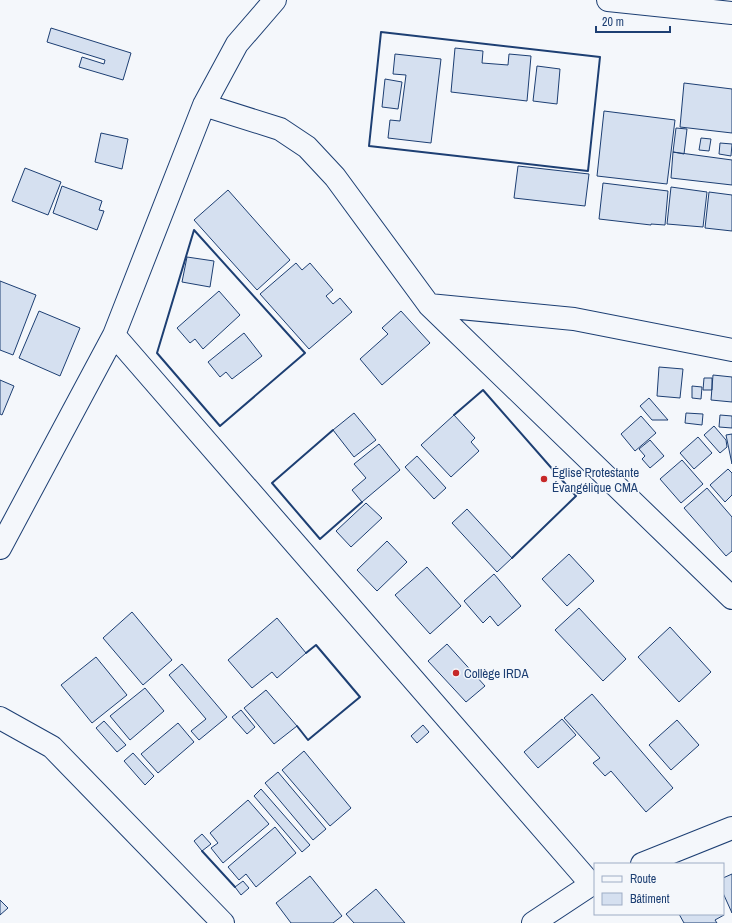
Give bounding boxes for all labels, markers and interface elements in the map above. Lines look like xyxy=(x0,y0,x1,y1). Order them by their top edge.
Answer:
scale bar xyxy=(596,8,670,34)
text: 20 m xyxy=(602,14,624,30)
place label: Église Protestante Évangélique CMA xyxy=(552,464,639,496)
marker: Église Protestante Évangélique CMA xyxy=(539,474,549,484)
place label: Collège IRDA xyxy=(464,665,529,682)
marker: Collège IRDA xyxy=(451,668,461,678)
legend xyxy=(594,863,724,915)
text: Route xyxy=(630,871,656,887)
text: Bâtiment xyxy=(630,891,670,907)

